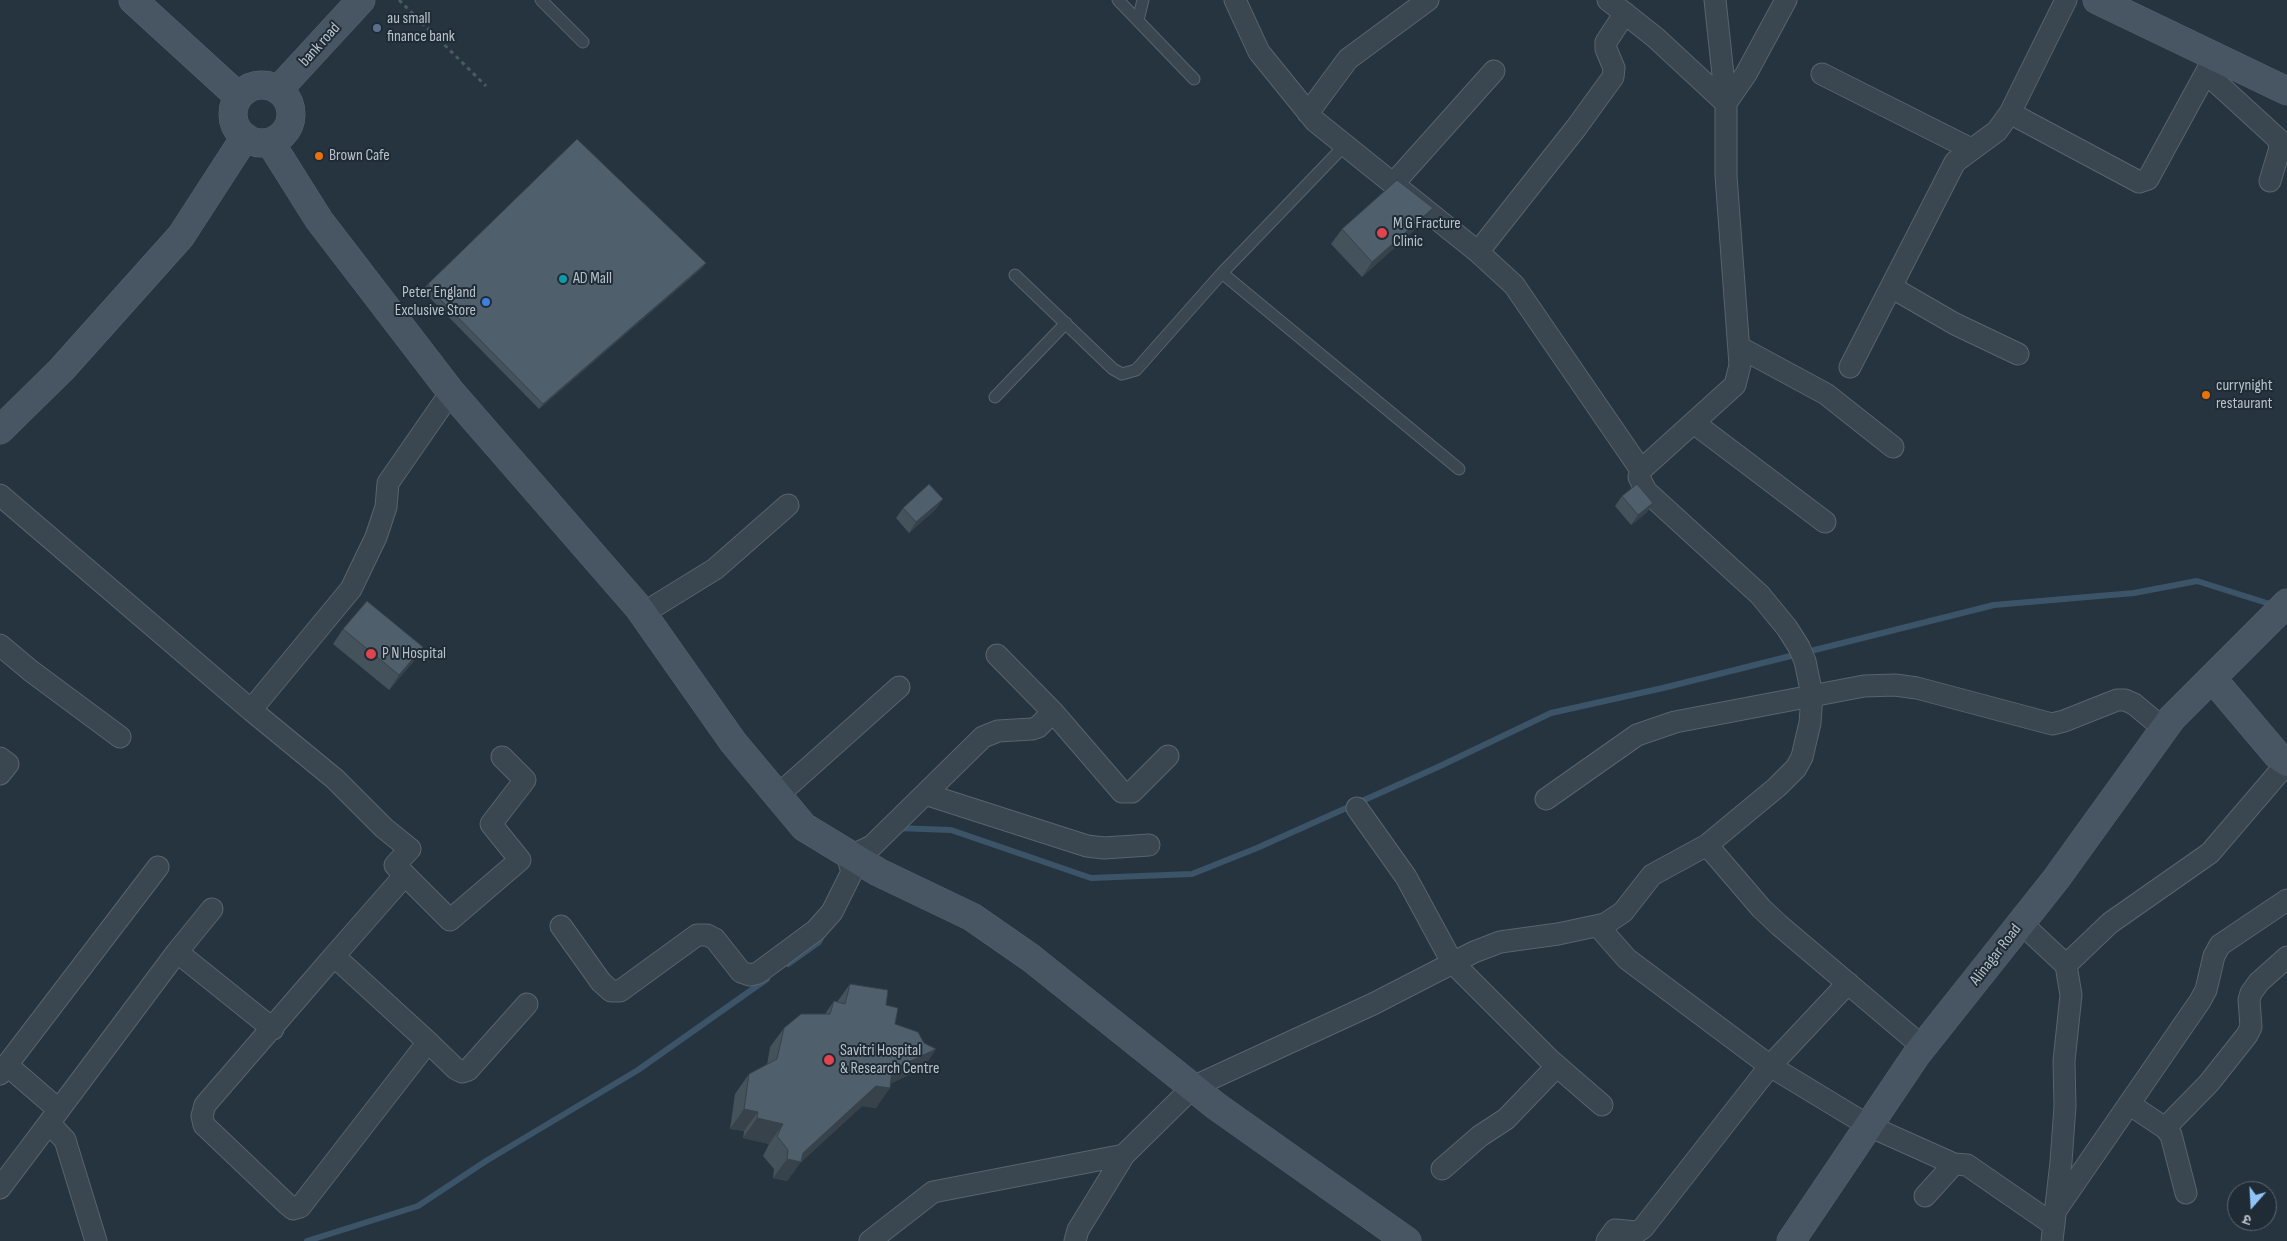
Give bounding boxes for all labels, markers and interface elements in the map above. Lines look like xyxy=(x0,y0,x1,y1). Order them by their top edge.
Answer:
place label: au small finance bank xyxy=(387,9,455,47)
street label: bank road xyxy=(295,19,345,71)
marker: au small finance bank xyxy=(371,22,383,34)
place label: Brown Cafe xyxy=(329,146,390,166)
marker: Brown Cafe xyxy=(313,150,325,162)
place label: M G Fracture Clinic xyxy=(1393,214,1461,252)
marker: M G Fracture Clinic xyxy=(1375,226,1389,240)
place label: AD Mall xyxy=(573,269,612,289)
marker: AD Mall xyxy=(557,273,569,285)
place label: Peter England Exclusive Store xyxy=(395,283,476,321)
marker: Peter England Exclusive Store xyxy=(480,296,492,308)
place label: currynight restaurant xyxy=(2216,376,2273,414)
marker: currynight restaurant xyxy=(2200,389,2212,401)
place label: P N Hospital xyxy=(382,644,446,664)
marker: P N Hospital xyxy=(364,647,378,661)
street label: Alinagar Road xyxy=(1966,921,2026,989)
place label: Savitri Hospital & Research Centre xyxy=(840,1041,939,1079)
marker: Savitri Hospital & Research Centre xyxy=(822,1053,836,1067)
north arrow xyxy=(2227,1181,2277,1231)
text: उ xyxy=(2241,1210,2254,1229)

